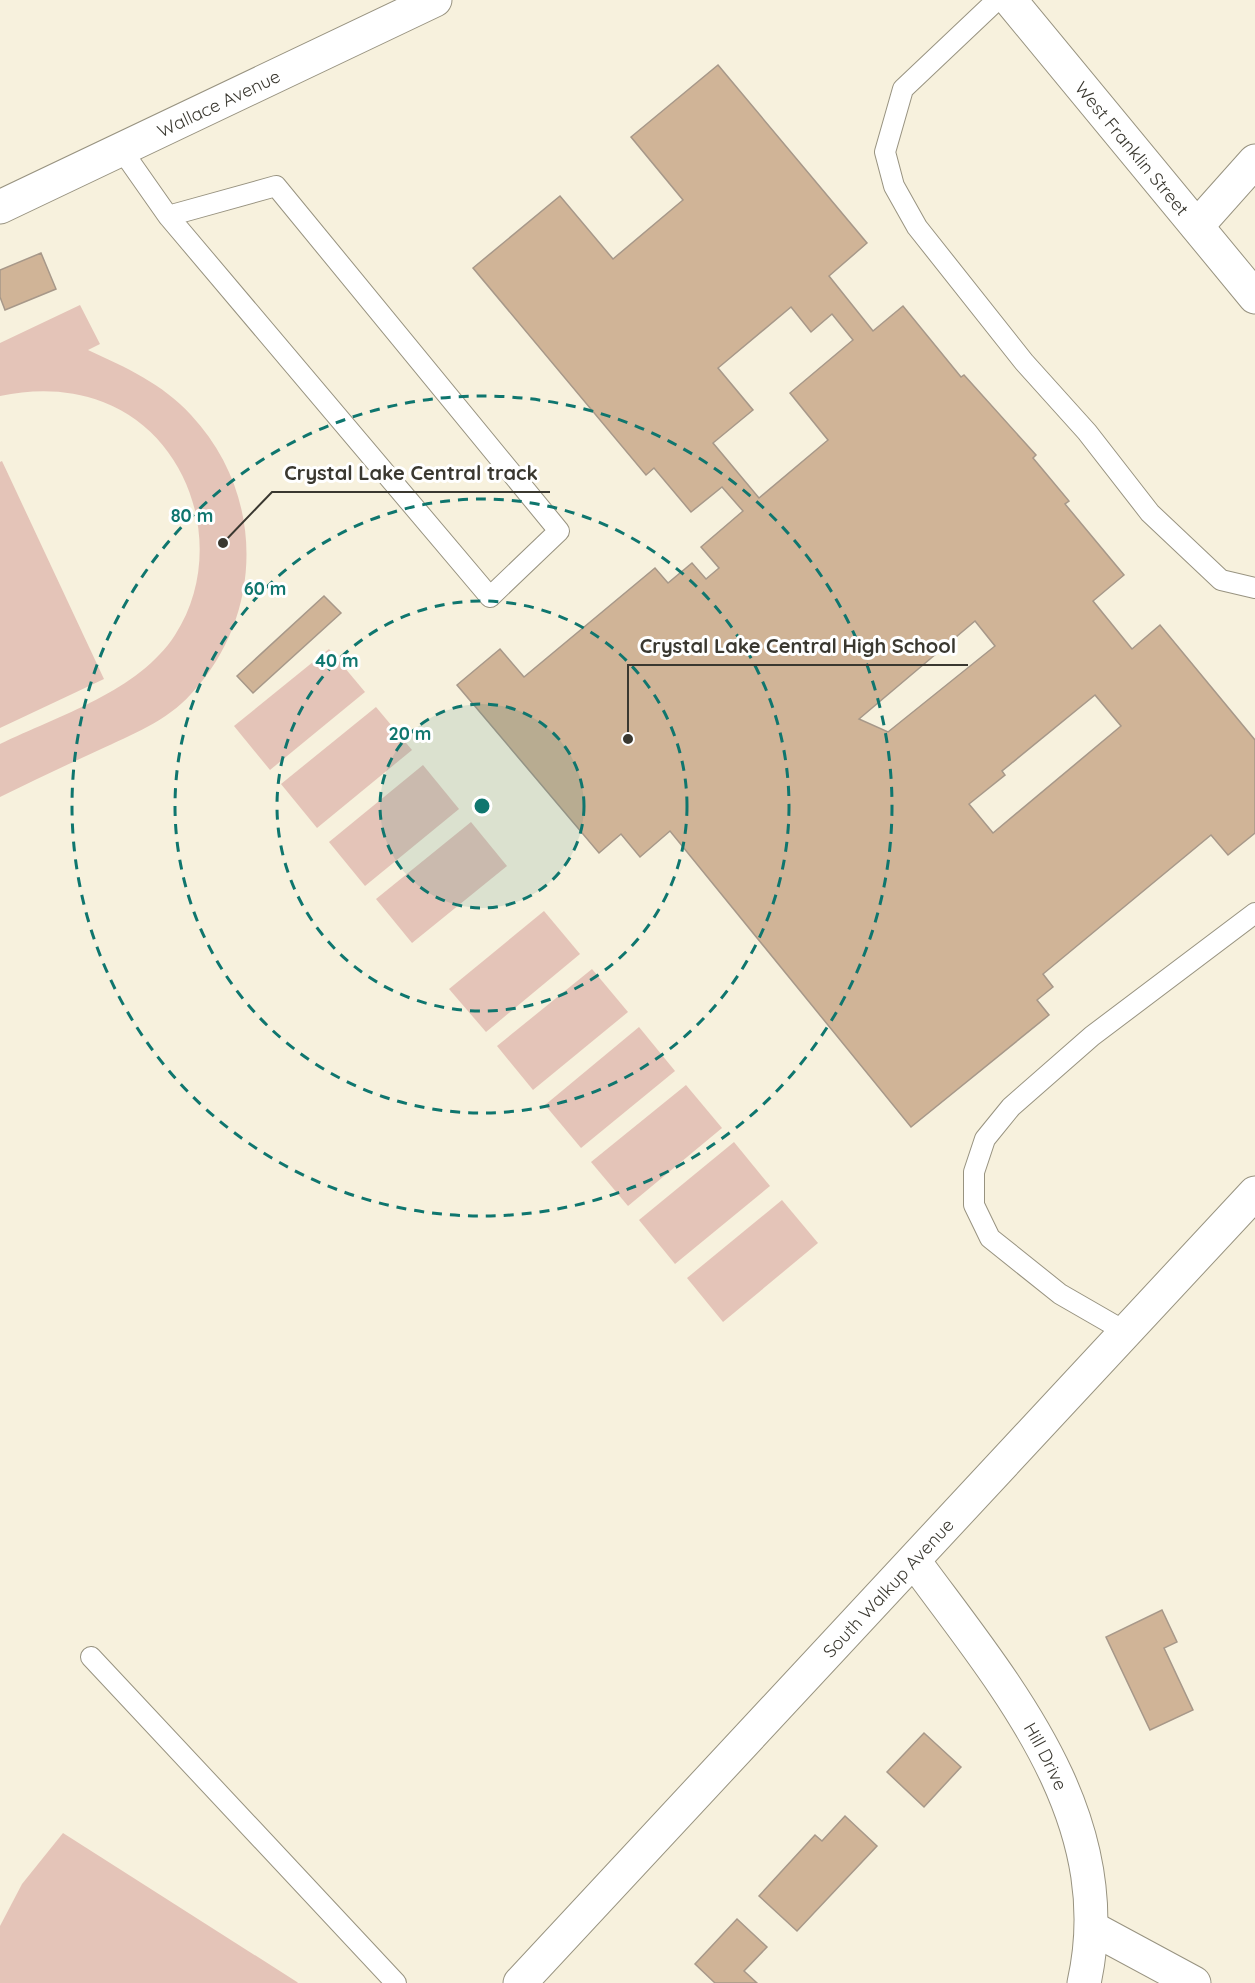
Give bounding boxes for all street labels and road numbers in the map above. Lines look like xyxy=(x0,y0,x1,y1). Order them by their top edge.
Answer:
street label: Wallace Avenue xyxy=(153,64,284,142)
street label: West Franklin Street xyxy=(1070,76,1194,220)
street label: South Walkup Avenue xyxy=(817,1513,958,1662)
street label: Hill Drive xyxy=(1019,1718,1073,1794)

